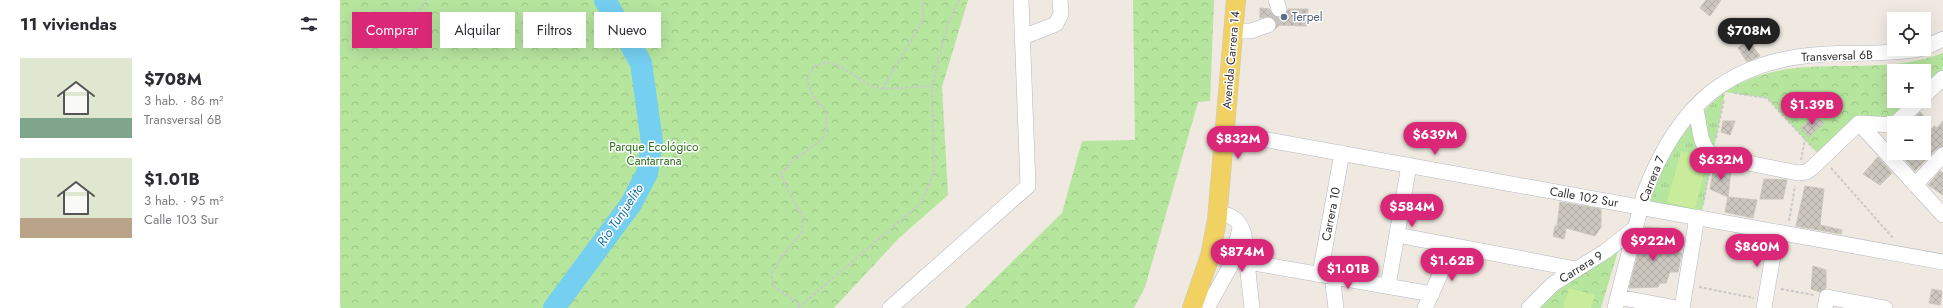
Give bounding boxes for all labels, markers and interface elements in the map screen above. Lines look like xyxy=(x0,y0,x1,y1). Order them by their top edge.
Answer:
place label: Terpel xyxy=(1292,8,1322,26)
street label: Avenida Carrera 14 xyxy=(1218,10,1244,110)
text: 11 viviendas xyxy=(20,12,117,36)
chip: Comprar xyxy=(352,12,432,48)
chip: Alquilar xyxy=(440,12,515,48)
chip: Filtros xyxy=(523,12,586,48)
chip: Nuevo xyxy=(594,12,661,48)
marker: Terpel xyxy=(1279,12,1289,22)
map controls xyxy=(1887,12,1931,160)
button: locate xyxy=(1887,12,1931,56)
icon: filters xyxy=(298,13,320,35)
pin: $708M xyxy=(1721,18,1777,52)
text: $708M xyxy=(1727,21,1771,40)
street label: Transversal 6B xyxy=(1801,46,1873,66)
button: + xyxy=(1887,64,1931,108)
text: $708M xyxy=(144,67,202,91)
icon: home xyxy=(52,74,100,122)
text: 3 hab. · 86 m² xyxy=(144,91,224,110)
pin: $1.39B xyxy=(1779,92,1845,126)
text: $1.39B xyxy=(1790,95,1834,114)
text: Transversal 6B xyxy=(144,110,222,129)
button: − xyxy=(1887,116,1931,160)
pin: $639M xyxy=(1407,122,1463,156)
text: $639M xyxy=(1412,125,1458,144)
pin: $832M xyxy=(1210,126,1266,160)
text: $832M xyxy=(1216,129,1260,148)
park label: Parque Ecológico Cantarrana xyxy=(609,138,699,170)
pin: $632M xyxy=(1693,147,1749,181)
text: $632M xyxy=(1699,150,1743,169)
street label: Carrera 7 xyxy=(1635,153,1670,205)
text: $1.01B xyxy=(144,167,200,191)
icon: home xyxy=(52,174,100,222)
water label: Río Tunjuelito xyxy=(592,180,648,250)
street label: Calle 102 Sur xyxy=(1548,182,1621,212)
street label: Carrera 10 xyxy=(1317,186,1345,242)
text: 3 hab. · 95 m² xyxy=(144,191,224,210)
pin: $584M xyxy=(1384,194,1440,228)
text: $584M xyxy=(1389,197,1435,216)
text: Calle 103 Sur xyxy=(144,210,219,229)
pin: $922M xyxy=(1625,228,1681,262)
text: $922M xyxy=(1630,231,1676,250)
pin: $860M xyxy=(1729,234,1785,268)
text: $860M xyxy=(1734,237,1780,256)
pin: $874M xyxy=(1214,239,1270,273)
text: $874M xyxy=(1220,242,1264,261)
street label: Carrera 9 xyxy=(1556,246,1606,288)
pin: $1.62B xyxy=(1419,248,1485,282)
text: $1.62B xyxy=(1430,251,1474,270)
pin: $1.01B xyxy=(1315,256,1381,290)
text: $1.01B xyxy=(1327,259,1369,278)

